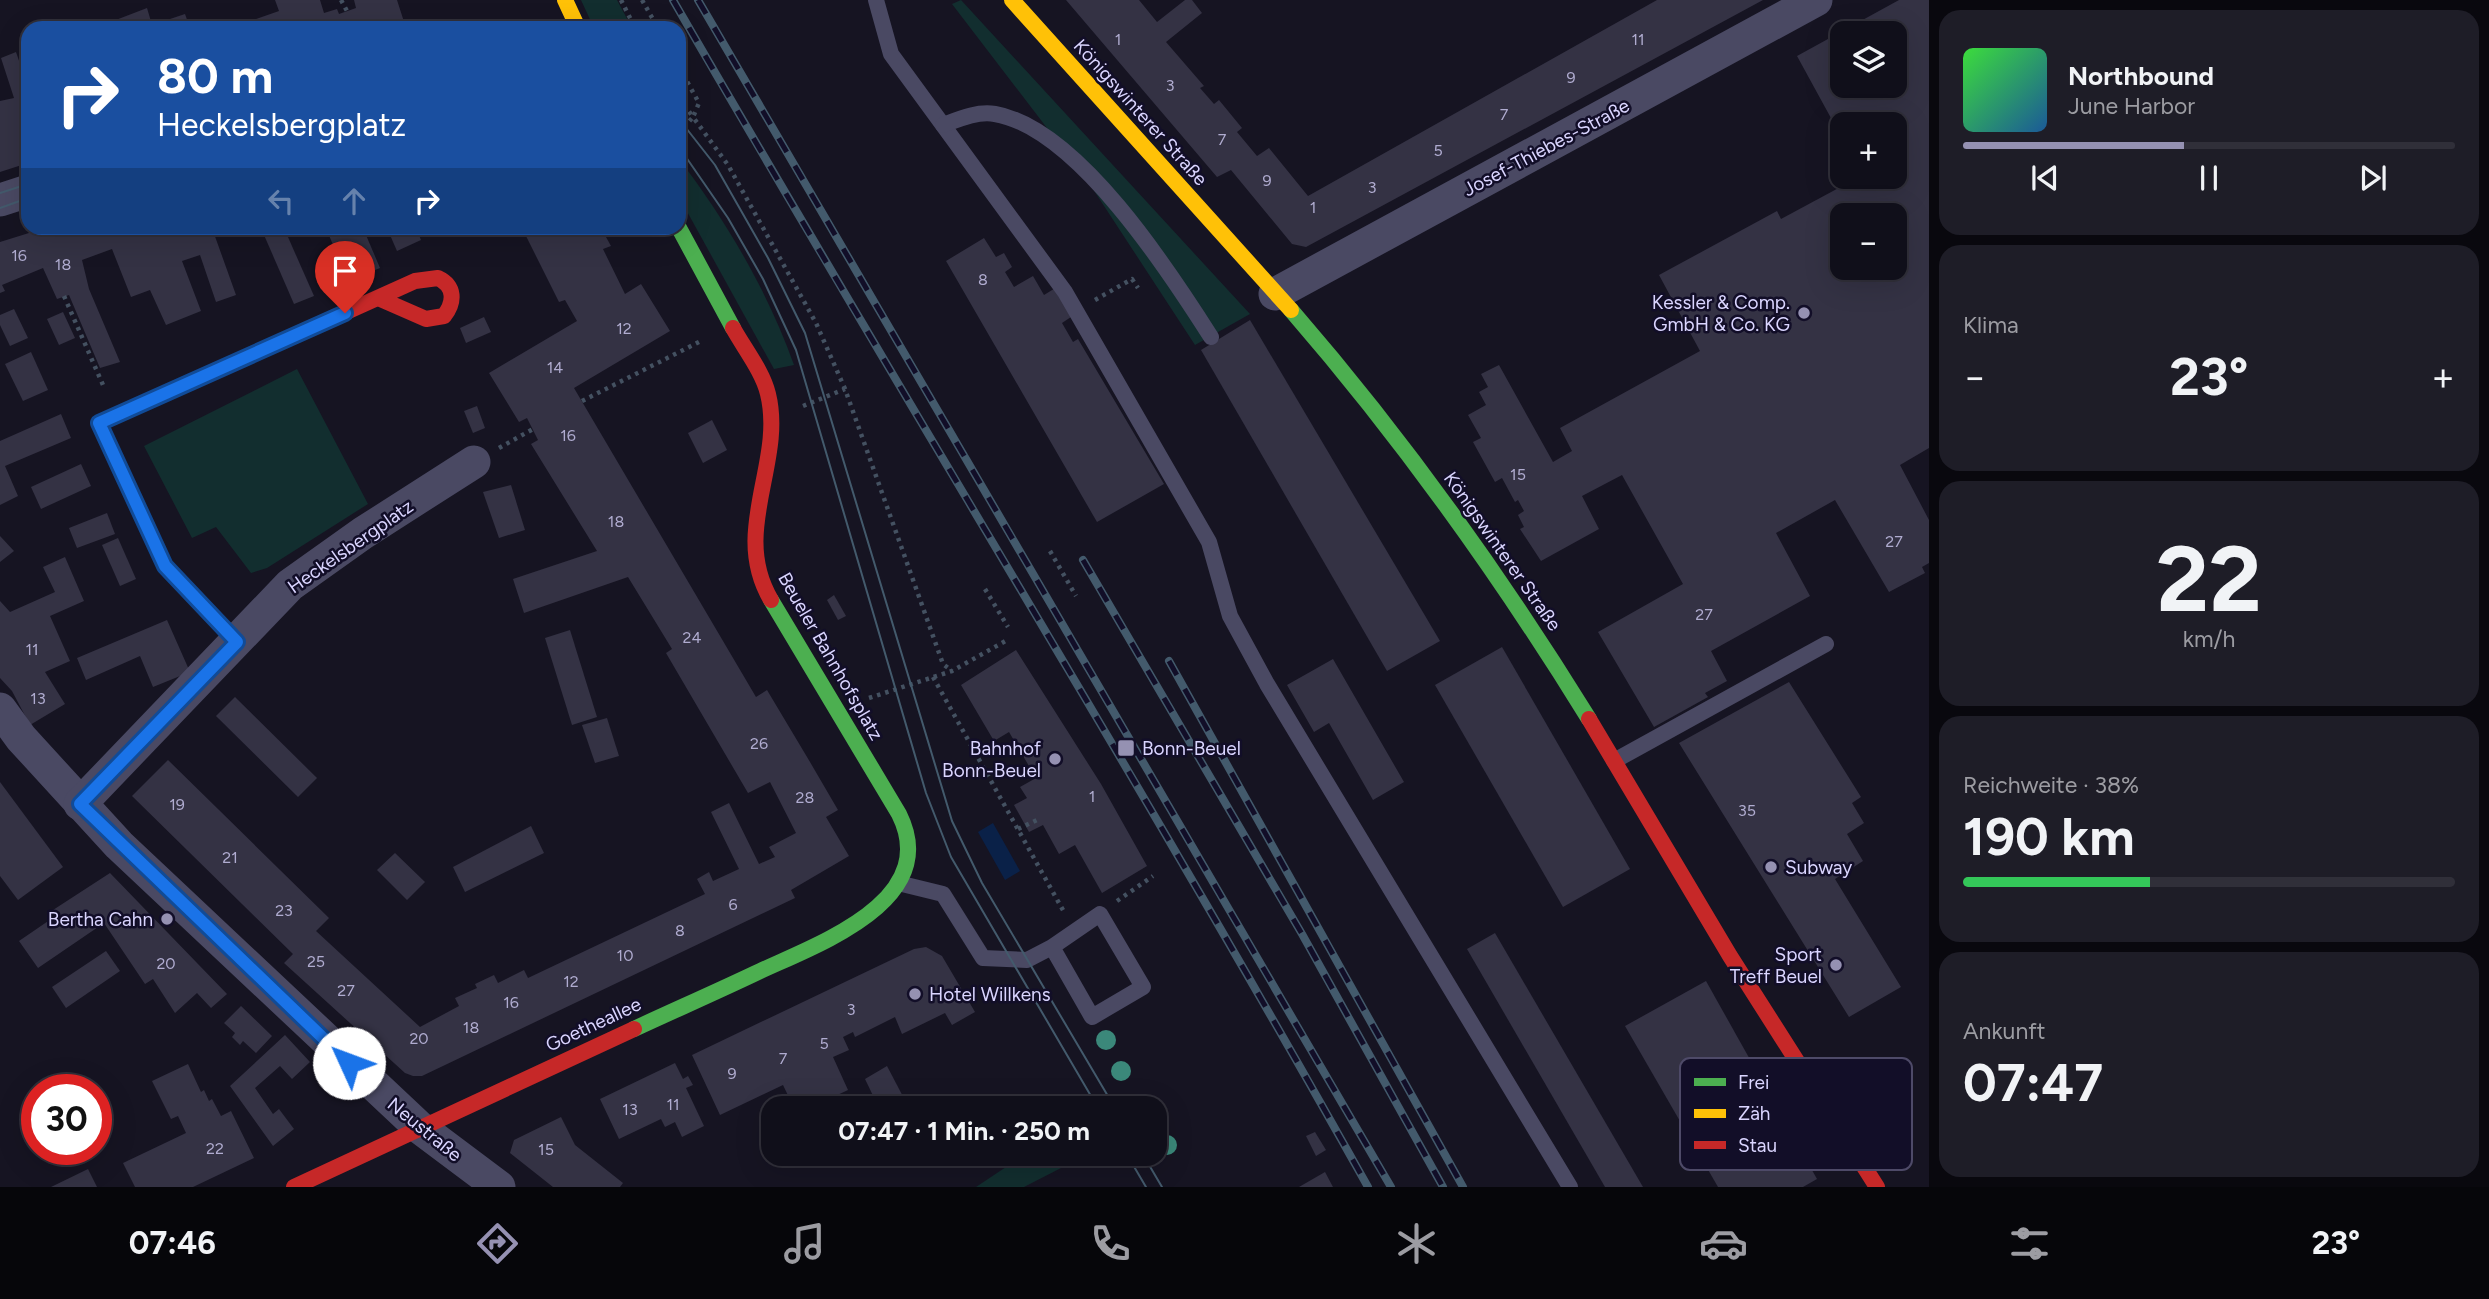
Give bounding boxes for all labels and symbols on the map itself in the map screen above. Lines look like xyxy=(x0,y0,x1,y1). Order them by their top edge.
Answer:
house number: 1 xyxy=(1115,30,1121,49)
house number: 11 xyxy=(1631,30,1645,49)
street label: Königswinterer Straße xyxy=(1069,34,1212,190)
house number: 9 xyxy=(1566,68,1576,87)
house number: 3 xyxy=(1166,76,1174,95)
street label: Josef-Thiebes-Straße xyxy=(1459,94,1633,201)
house number: 7 xyxy=(1500,105,1509,124)
house number: 7 xyxy=(1218,130,1227,149)
house number: 5 xyxy=(1433,141,1443,160)
house number: 9 xyxy=(1262,171,1272,190)
house number: 3 xyxy=(1368,178,1376,197)
house number: 1 xyxy=(1310,198,1316,217)
pin xyxy=(315,241,375,313)
house number: 16 xyxy=(11,246,27,265)
house number: 18 xyxy=(55,255,71,274)
house number: 8 xyxy=(978,270,988,289)
place label: Kessler & Comp. GmbH & Co. KG xyxy=(1652,291,1790,336)
marker: Kessler & Comp. GmbH & Co. KG xyxy=(1796,305,1812,321)
house number: 12 xyxy=(616,319,632,338)
house number: 14 xyxy=(547,358,563,377)
house number: 16 xyxy=(560,426,576,445)
house number: 15 xyxy=(1510,465,1526,484)
street label: Königswinterer Straße xyxy=(1439,467,1566,635)
street label: Heckelsbergplatz xyxy=(283,495,418,598)
house number: 18 xyxy=(608,512,624,531)
house number: 27 xyxy=(1885,532,1903,551)
street label: Beueler Bahnhofsplatz xyxy=(773,568,888,744)
house number: 27 xyxy=(1695,605,1713,624)
house number: 24 xyxy=(683,628,701,647)
house number: 11 xyxy=(25,640,39,659)
house number: 13 xyxy=(30,689,46,708)
house number: 26 xyxy=(750,734,768,753)
place label: Bahnhof Bonn-Beuel xyxy=(942,737,1041,782)
place label: Bonn-Beuel xyxy=(1142,737,1241,760)
marker: Bonn-Beuel xyxy=(1116,738,1136,758)
marker: Bahnhof Bonn-Beuel xyxy=(1047,751,1063,767)
house number: 1 xyxy=(1089,787,1095,806)
house number: 28 xyxy=(796,788,814,807)
house number: 19 xyxy=(169,795,185,814)
house number: 35 xyxy=(1738,801,1756,820)
house number: 21 xyxy=(222,848,238,867)
place label: Subway xyxy=(1785,856,1852,879)
marker: Subway xyxy=(1763,859,1779,875)
house number: 6 xyxy=(728,895,738,914)
house number: 23 xyxy=(275,901,293,920)
place label: Bertha Cahn xyxy=(48,908,153,931)
marker: Bertha Cahn xyxy=(159,911,175,927)
house number: 8 xyxy=(675,921,685,940)
place label: Sport Treff Beuel xyxy=(1730,943,1822,988)
house number: 10 xyxy=(617,946,633,965)
house number: 25 xyxy=(307,952,325,971)
house number: 20 xyxy=(156,954,176,973)
marker: Sport Treff Beuel xyxy=(1828,957,1844,973)
house number: 12 xyxy=(563,972,579,991)
house number: 27 xyxy=(337,981,355,1000)
place label: Hotel Willkens xyxy=(929,983,1051,1006)
marker: Hotel Willkens xyxy=(907,986,923,1002)
street label: Goetheallee xyxy=(542,992,645,1057)
house number: 16 xyxy=(503,993,519,1012)
house number: 3 xyxy=(847,1000,855,1019)
house number: 18 xyxy=(463,1018,479,1037)
position arrow xyxy=(312,1026,386,1100)
house number: 20 xyxy=(409,1029,429,1048)
house number: 5 xyxy=(819,1034,829,1053)
house number: 7 xyxy=(779,1049,788,1068)
legend xyxy=(1680,1058,1912,1170)
house number: 9 xyxy=(727,1064,737,1083)
text: Frei xyxy=(1738,1071,1769,1094)
speed limit sign: 30 xyxy=(21,1074,112,1165)
street label: Neustraße xyxy=(383,1092,466,1166)
house number: 11 xyxy=(666,1095,680,1114)
house number: 13 xyxy=(622,1100,638,1119)
text: Zäh xyxy=(1738,1102,1770,1125)
text: Stau xyxy=(1738,1134,1777,1157)
house number: 22 xyxy=(206,1139,224,1158)
house number: 15 xyxy=(538,1140,554,1159)

